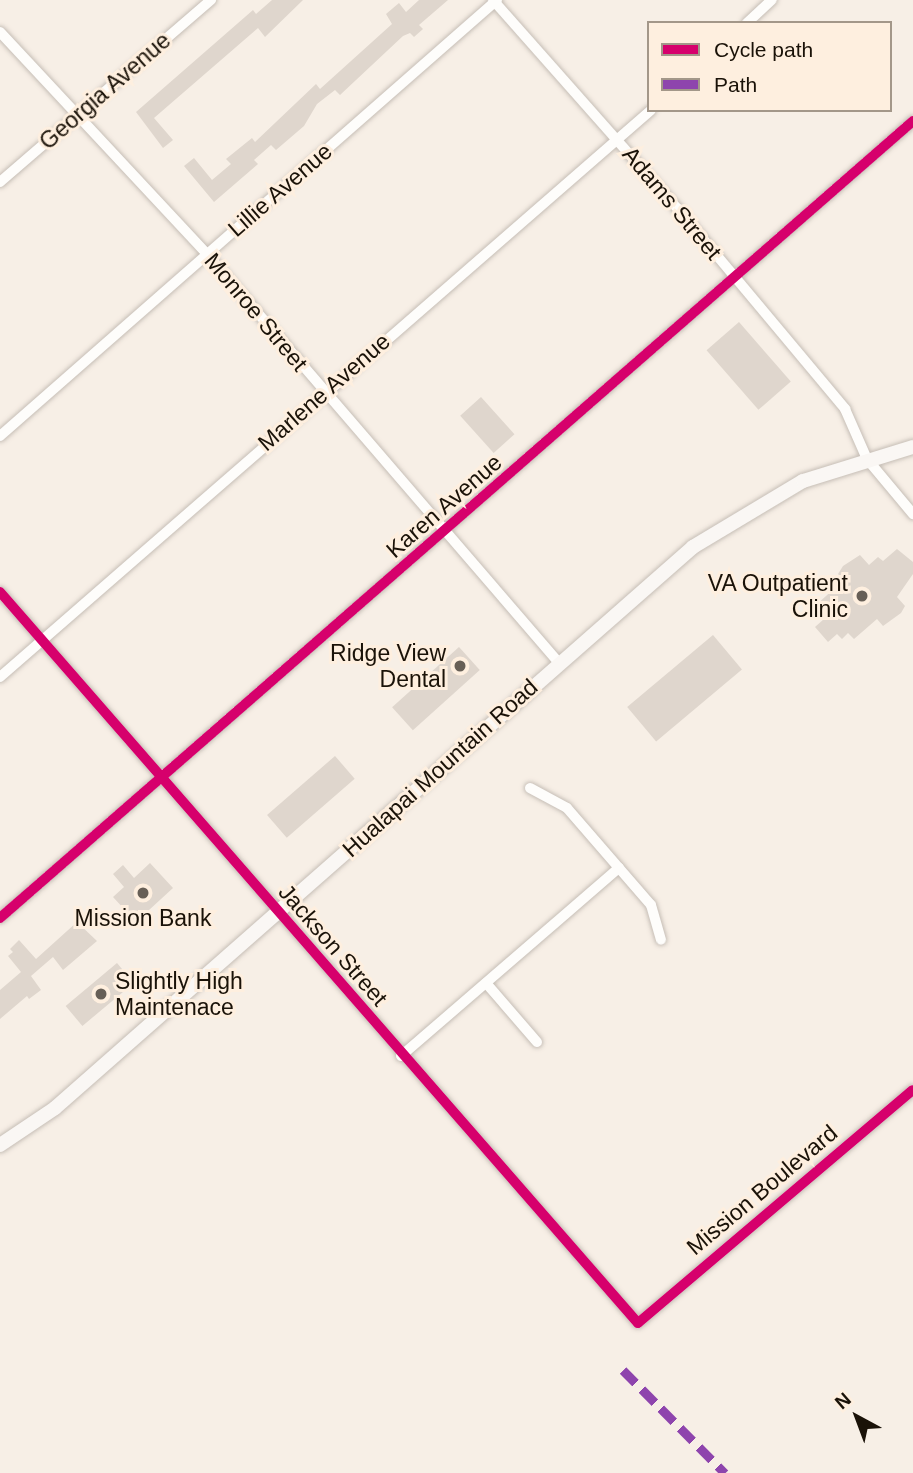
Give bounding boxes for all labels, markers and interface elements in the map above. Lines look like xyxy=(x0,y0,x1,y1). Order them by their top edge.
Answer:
legend xyxy=(647,21,892,112)
street label: Georgia Avenue xyxy=(33,26,177,156)
text: Cycle path xyxy=(714,38,813,61)
text: Path xyxy=(714,73,757,96)
street label: Lillie Avenue xyxy=(222,137,338,243)
street label: Adams Street xyxy=(617,141,727,265)
street label: Monroe Street xyxy=(199,247,313,377)
street label: Marlene Avenue xyxy=(252,327,396,457)
street label: Karen Avenue xyxy=(380,448,508,564)
place label: VA Outpatient Clinic xyxy=(707,569,848,623)
marker: VA Outpatient Clinic xyxy=(854,588,870,604)
place label: Ridge View Dental xyxy=(330,639,446,693)
marker: Ridge View Dental xyxy=(452,658,468,674)
street label: Hualapai Mountain Road xyxy=(337,673,543,863)
street label: Jackson Street xyxy=(273,879,393,1011)
marker: Mission Bank xyxy=(135,885,151,901)
place label: Mission Bank xyxy=(75,904,211,932)
place label: Slightly High Maintenace xyxy=(115,967,243,1021)
marker: Slightly High Maintenace xyxy=(93,986,109,1002)
street label: Mission Boulevard xyxy=(681,1119,843,1261)
north arrow xyxy=(822,1382,892,1452)
text: N xyxy=(831,1388,855,1413)

